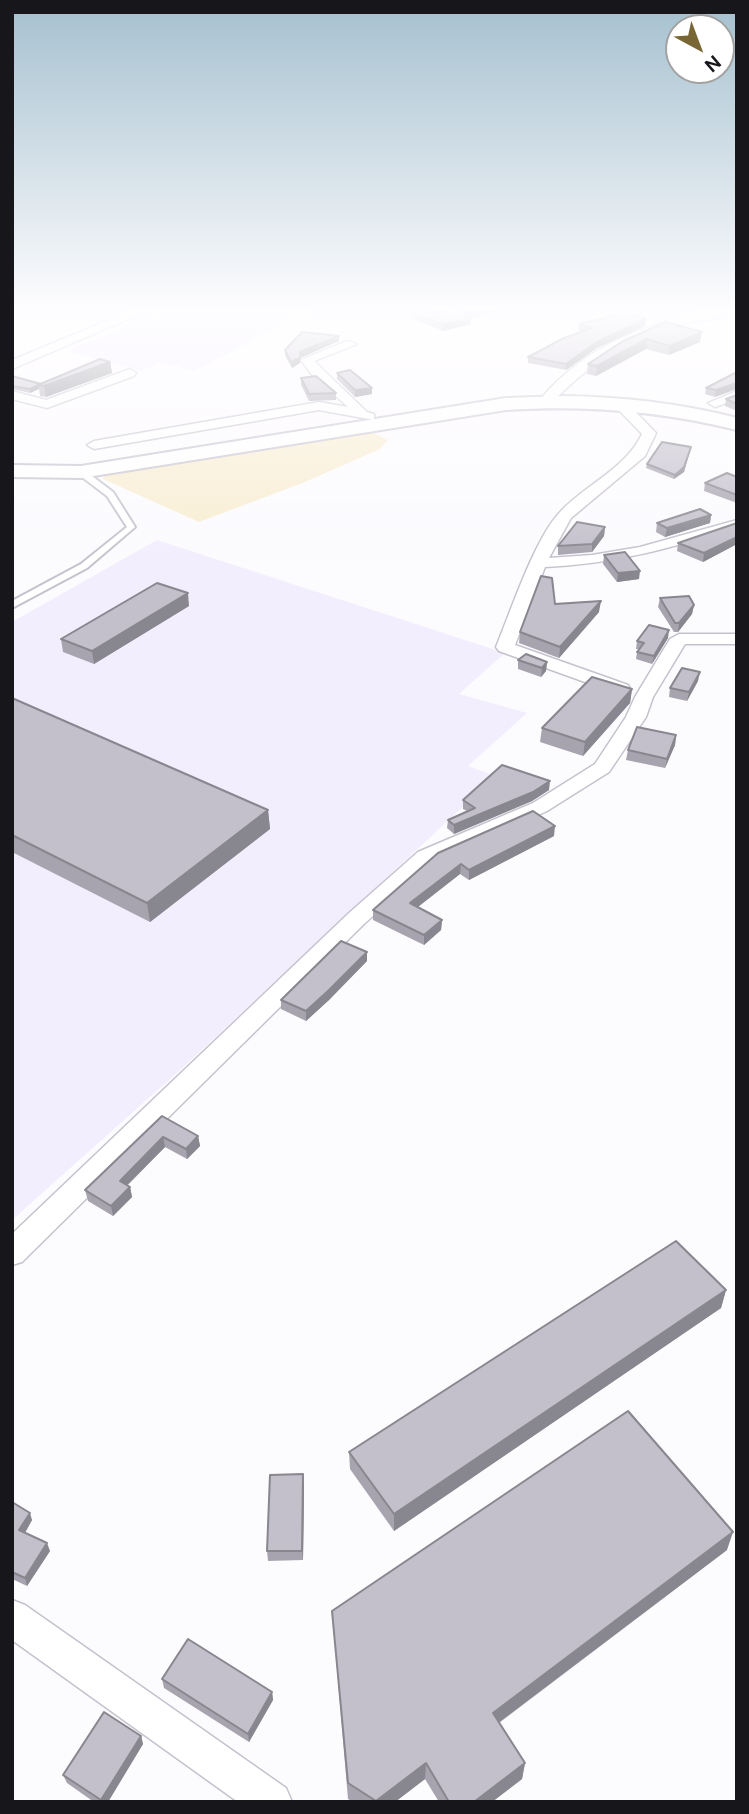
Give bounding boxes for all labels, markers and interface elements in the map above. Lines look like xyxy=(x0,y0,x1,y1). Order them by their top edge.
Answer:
north arrow xyxy=(665,14,735,84)
text: N xyxy=(699,50,726,78)

